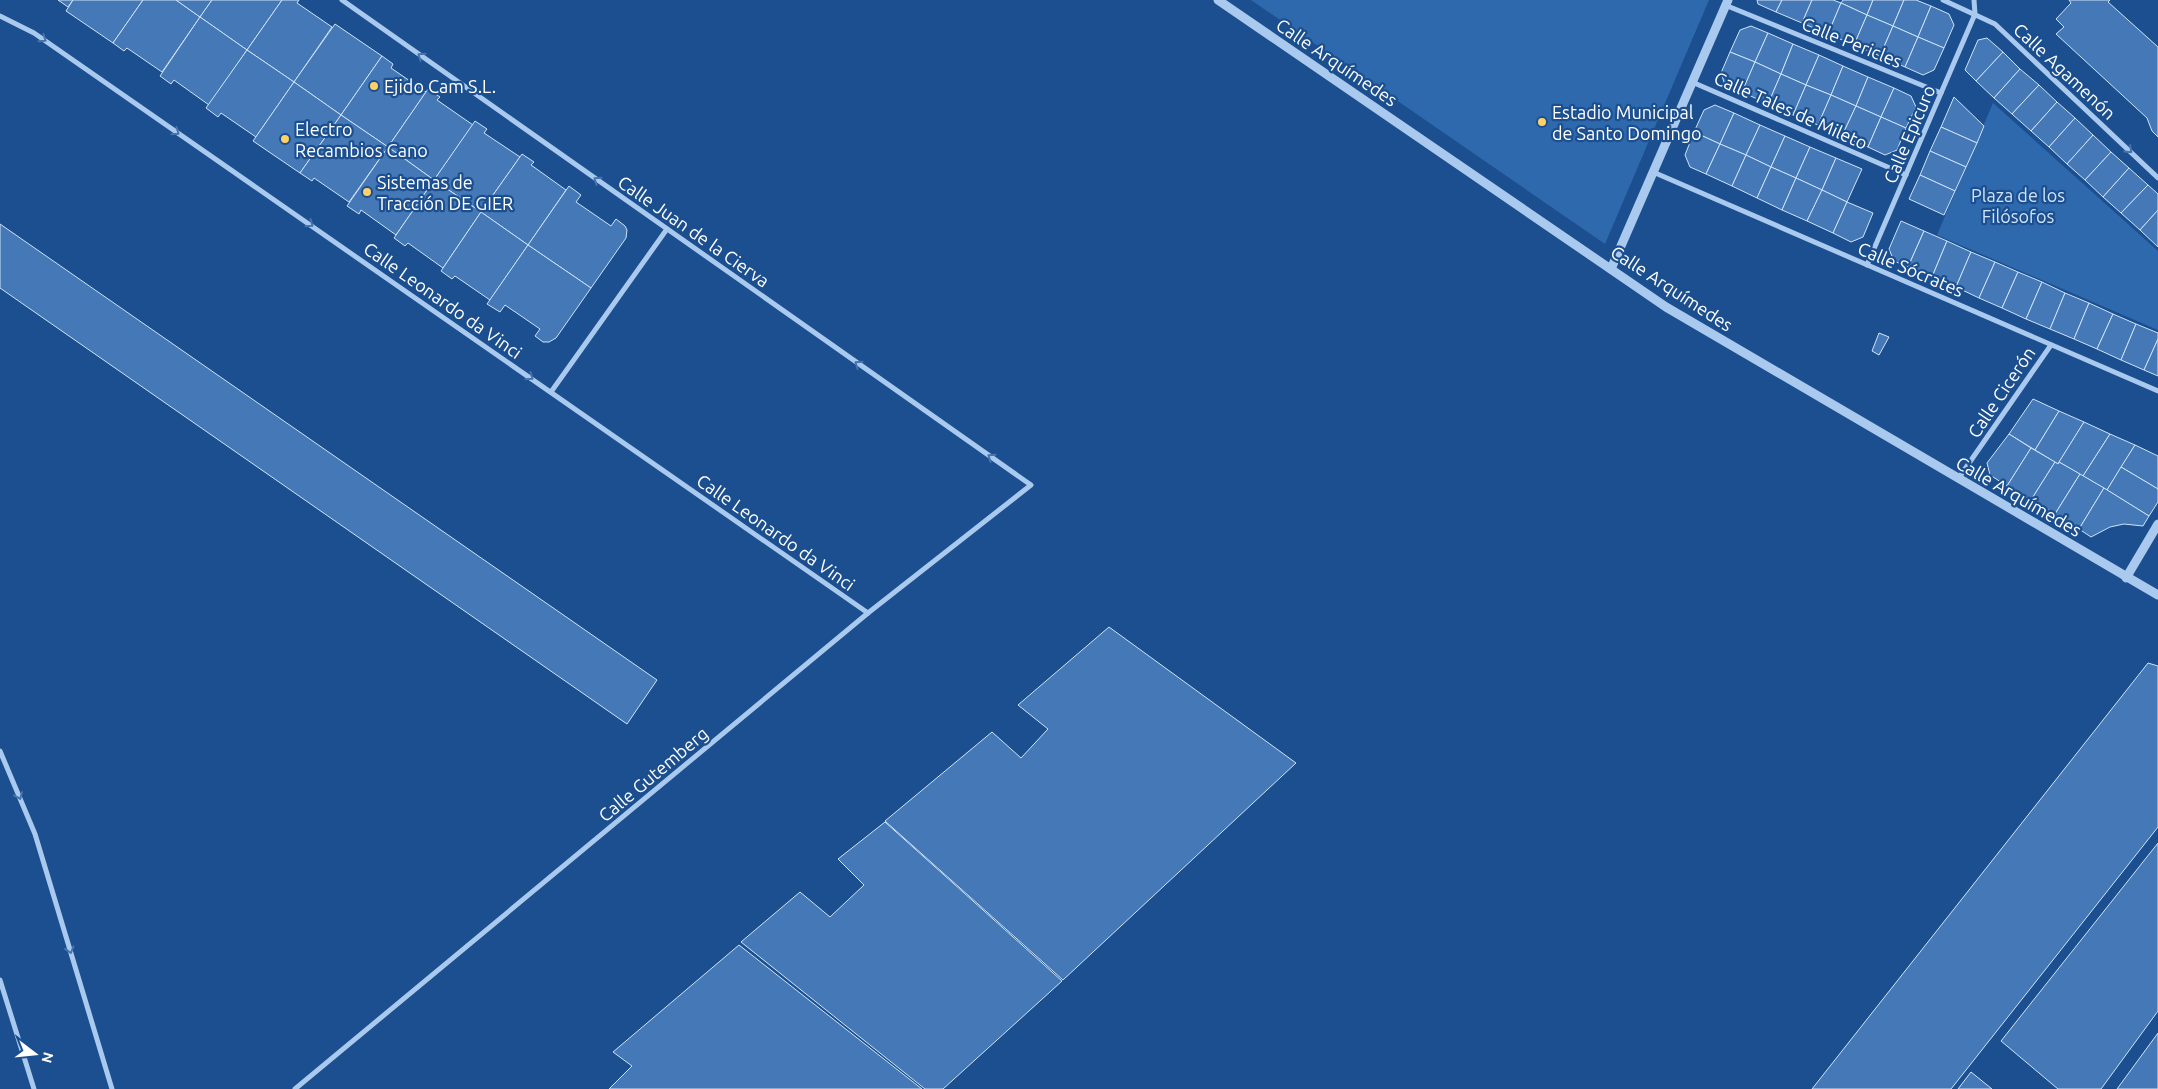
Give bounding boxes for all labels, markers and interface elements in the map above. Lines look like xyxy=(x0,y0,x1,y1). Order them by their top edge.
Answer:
street label: Calle Pericles xyxy=(1799,13,1905,71)
street label: Calle Arquímedes xyxy=(1273,14,1401,110)
street label: Calle Agamenón xyxy=(2010,19,2120,123)
one-way arrow xyxy=(37,33,47,42)
one-way arrow xyxy=(417,53,427,62)
street label: Calle Tales de Mileto xyxy=(1711,67,1871,153)
place label: Ejido Cam S.L. xyxy=(384,76,496,96)
marker: Ejido Cam S.L. xyxy=(368,80,380,92)
street label: Calle Epicuro xyxy=(1879,82,1939,186)
place label: Estadio Municipal de Santo Domingo xyxy=(1552,102,1702,143)
marker: Estadio Municipal de Santo Domingo xyxy=(1536,116,1548,128)
place label: Electro Recambios Cano xyxy=(295,119,428,160)
one-way arrow xyxy=(170,126,180,135)
marker: Electro Recambios Cano xyxy=(279,133,291,145)
one-way arrow xyxy=(2123,144,2132,153)
street label: Calle Juan de la Cierva xyxy=(615,171,773,291)
place label: Sistemas de Tracción DE GIER xyxy=(377,172,513,213)
one-way arrow xyxy=(593,177,603,186)
park label: Plaza de los Filósofos xyxy=(1971,185,2065,226)
marker: Sistemas de Tracción DE GIER xyxy=(361,186,373,198)
one-way arrow xyxy=(304,218,314,227)
street label: Calle Leonardo da Vinci xyxy=(360,238,526,362)
street label: Calle Sócrates xyxy=(1855,238,1967,300)
street label: Calle Arquímedes xyxy=(1607,241,1737,335)
street label: Calle Cicerón xyxy=(1963,343,2039,441)
one-way arrow xyxy=(855,361,864,370)
one-way arrow xyxy=(524,371,533,380)
street label: Calle Arquímedes xyxy=(1953,452,2085,540)
one-way arrow xyxy=(988,454,997,463)
street label: Calle Leonardo da Vinci xyxy=(693,470,859,594)
street label: Calle Gutemberg xyxy=(594,723,712,825)
one-way arrow xyxy=(12,791,23,800)
one-way arrow xyxy=(64,946,74,954)
north arrow xyxy=(10,1029,60,1079)
text: N xyxy=(38,1050,57,1065)

